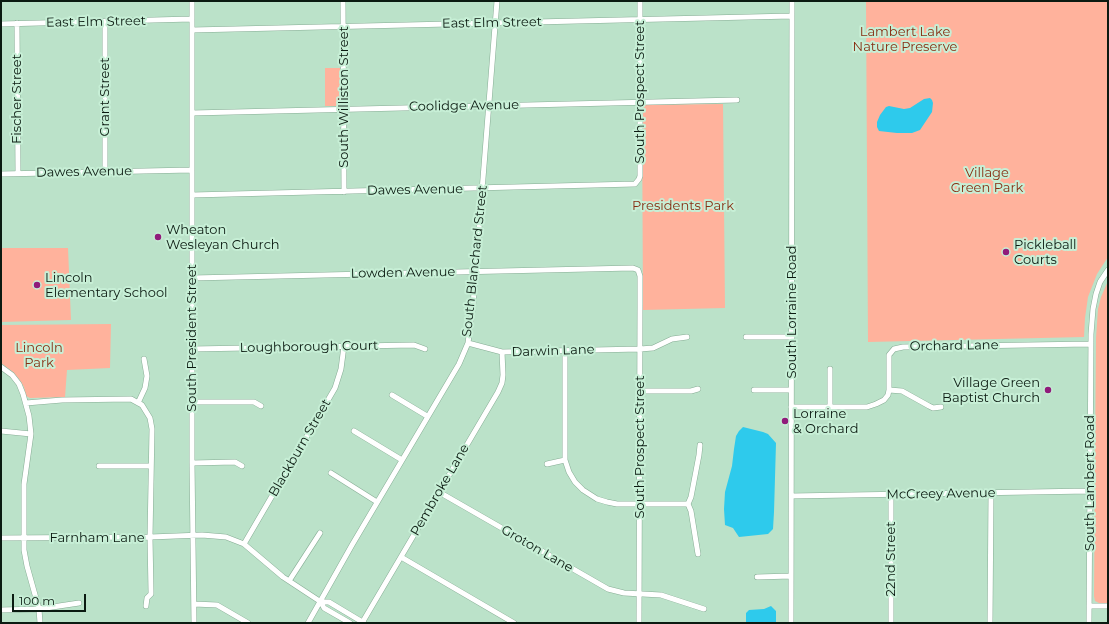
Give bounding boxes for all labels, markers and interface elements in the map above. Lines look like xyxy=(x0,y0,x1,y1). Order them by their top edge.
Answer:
street label: East Elm Street xyxy=(46,13,146,31)
street label: East Elm Street xyxy=(442,14,542,32)
street label: South Prospect Street xyxy=(632,21,648,163)
park label: Lambert Lake Nature Preserve xyxy=(853,24,957,55)
street label: South Williston Street xyxy=(336,26,352,168)
street label: Fischer Street xyxy=(9,54,25,144)
street label: Grant Street xyxy=(97,57,113,137)
street label: Coolidge Avenue xyxy=(409,97,519,115)
street label: Dawes Avenue xyxy=(36,163,132,181)
park label: Village Green Park xyxy=(951,165,1023,196)
street label: Dawes Avenue xyxy=(367,181,463,199)
street label: South Blanchard Street xyxy=(459,184,491,338)
park label: Presidents Park xyxy=(632,198,734,214)
place label: Wheaton Wesleyan Church xyxy=(166,222,280,253)
marker: Wheaton Wesleyan Church xyxy=(153,232,163,242)
place label: Pickleball Courts xyxy=(1014,237,1077,268)
street label: South Lorraine Road xyxy=(784,245,800,379)
marker: Pickleball Courts xyxy=(1001,247,1011,257)
street label: South President Street xyxy=(184,264,200,412)
street label: Lowden Avenue xyxy=(351,264,455,282)
place label: Lincoln Elementary School xyxy=(45,270,168,301)
marker: Lincoln Elementary School xyxy=(32,280,42,290)
street label: Orchard Lane xyxy=(909,337,999,355)
street label: Loughborough Court xyxy=(240,338,378,356)
park label: Lincoln Park xyxy=(15,340,63,371)
street label: Darwin Lane xyxy=(511,342,595,360)
place label: Village Green Baptist Church xyxy=(942,375,1040,406)
street label: South Prospect Street xyxy=(632,376,648,518)
marker: Village Green Baptist Church xyxy=(1043,385,1053,395)
street label: Blackburn Street xyxy=(266,396,334,500)
place label: Lorraine & Orchard xyxy=(793,406,859,437)
street label: South Lambert Road xyxy=(1082,415,1098,551)
marker: Lorraine & Orchard xyxy=(780,416,790,426)
street label: Pembroke Lane xyxy=(407,441,473,539)
street label: McCreey Avenue xyxy=(886,485,996,503)
street label: 22nd Street xyxy=(883,521,899,597)
street label: Groton Lane xyxy=(498,522,576,576)
street label: Farnham Lane xyxy=(49,530,145,546)
scale bar xyxy=(14,586,88,612)
text: 100 m xyxy=(19,593,55,608)

